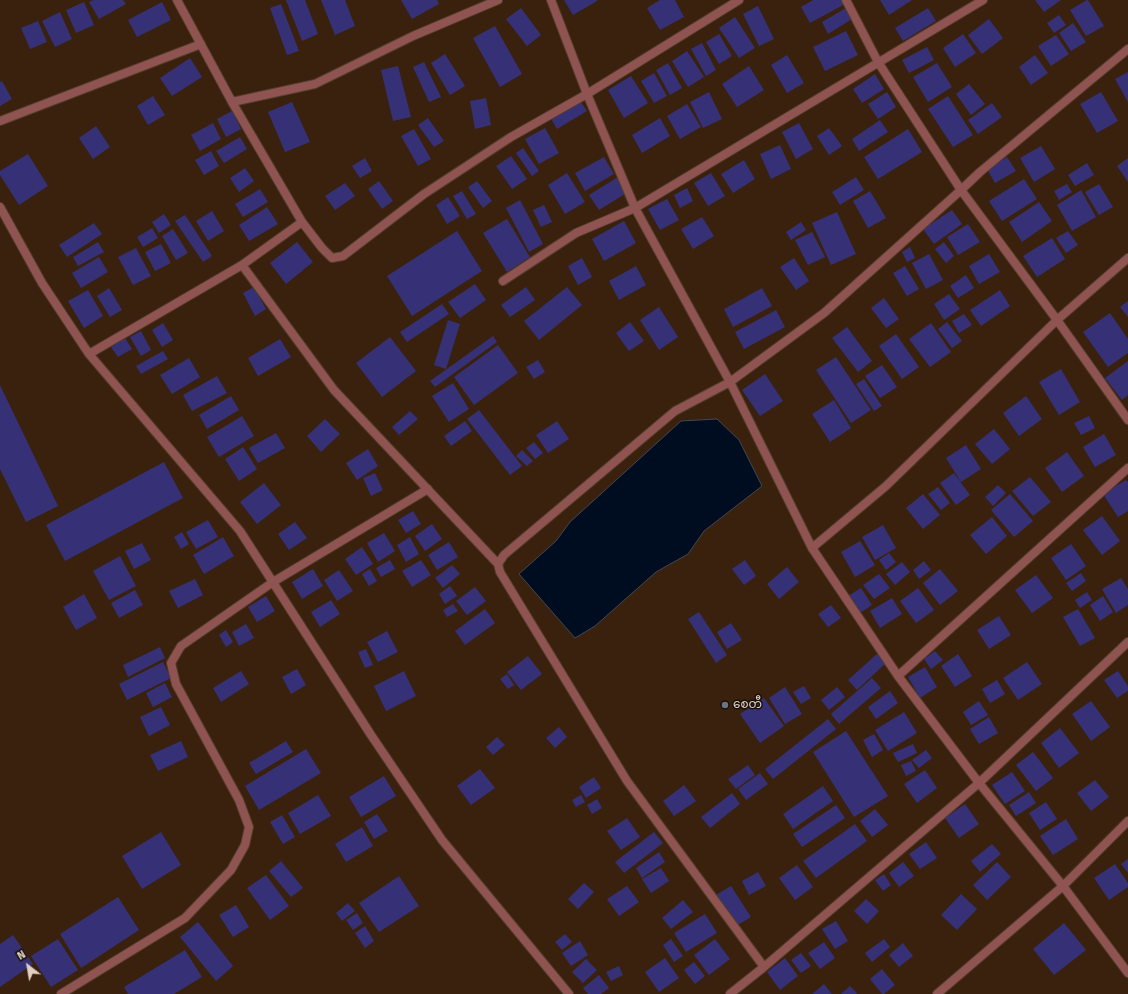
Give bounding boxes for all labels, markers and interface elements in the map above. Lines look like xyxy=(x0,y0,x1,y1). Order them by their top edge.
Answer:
place label: စေတီ xyxy=(733,698,762,712)
marker: စေတီ xyxy=(720,700,730,710)
north arrow xyxy=(8,946,48,986)
text: N xyxy=(15,948,28,963)

